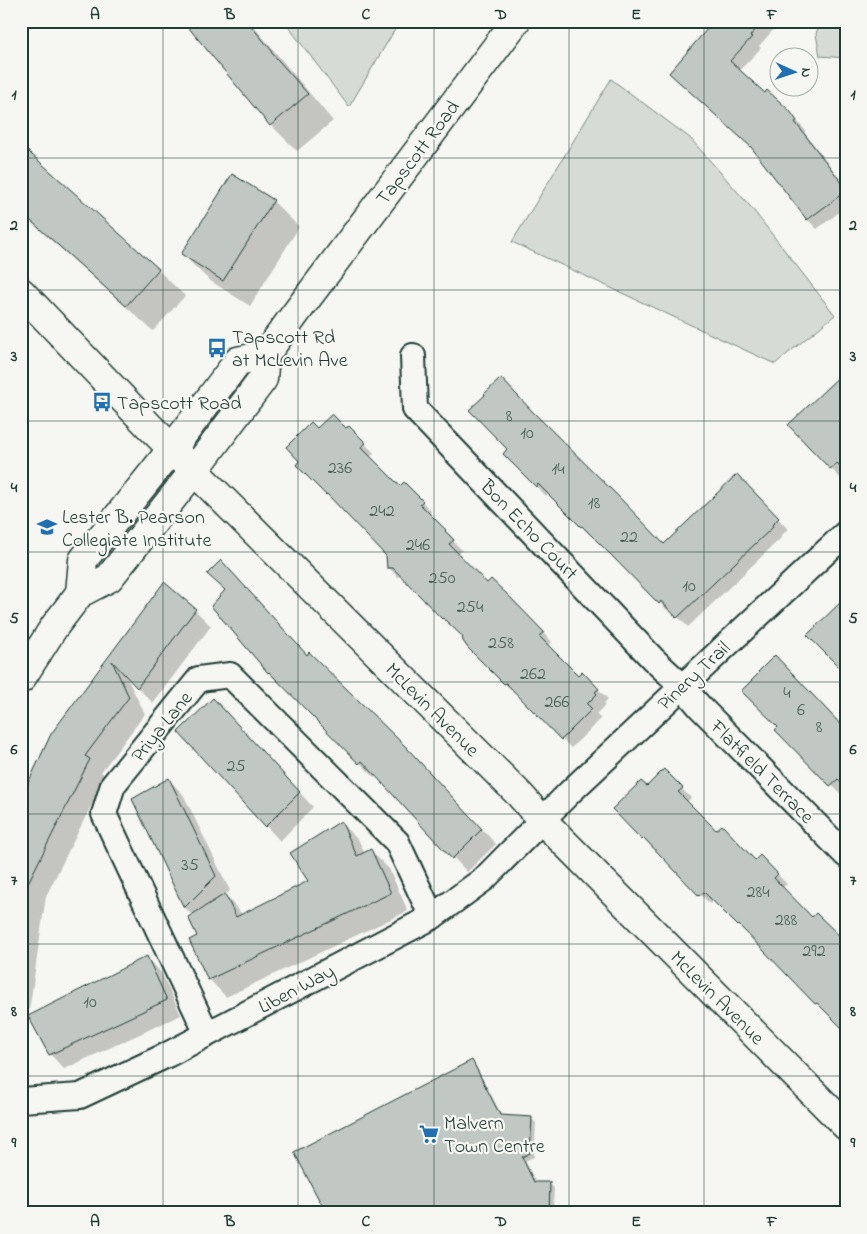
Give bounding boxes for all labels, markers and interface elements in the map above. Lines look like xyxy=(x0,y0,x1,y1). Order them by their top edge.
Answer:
text: A xyxy=(90,3,100,27)
text: B xyxy=(224,3,236,27)
text: C xyxy=(362,3,371,27)
text: D xyxy=(494,3,507,27)
text: E xyxy=(631,3,641,27)
text: F xyxy=(766,3,778,27)
north arrow xyxy=(770,48,820,98)
text: N xyxy=(795,67,816,78)
text: 1 xyxy=(11,83,17,107)
text: 1 xyxy=(850,83,856,107)
street label: Tapscott Road xyxy=(370,95,468,212)
text: 2 xyxy=(9,214,18,238)
text: 2 xyxy=(848,214,857,238)
place label: Tapscott Rd at McLevin Ave xyxy=(232,324,348,376)
bus stop icon: Tapscott Rd at McLevin Ave xyxy=(206,337,228,359)
text: 3 xyxy=(10,345,18,369)
text: 3 xyxy=(849,345,857,369)
place label: Tapscott Road xyxy=(117,390,242,419)
bus stop icon: Tapscott Road xyxy=(91,391,113,413)
house number: 8 xyxy=(506,404,513,430)
house number: 10 xyxy=(520,421,534,447)
house number: 236 xyxy=(328,456,352,482)
house number: 14 xyxy=(551,457,565,483)
street label: Bon Echo Court xyxy=(472,473,584,588)
text: 4 xyxy=(10,476,18,500)
text: 4 xyxy=(849,476,857,500)
house number: 18 xyxy=(588,491,600,517)
house number: 242 xyxy=(369,499,395,525)
place label: Lester B. Pearson Collegiate Institute xyxy=(62,504,211,557)
school or university icon: Lester B. Pearson Collegiate Institute xyxy=(36,516,58,538)
house number: 22 xyxy=(620,525,638,551)
house number: 246 xyxy=(406,533,430,559)
house number: 250 xyxy=(428,566,456,592)
house number: 10 xyxy=(682,574,696,600)
house number: 254 xyxy=(457,595,484,621)
text: 5 xyxy=(9,607,19,631)
text: 5 xyxy=(848,607,858,631)
house number: 258 xyxy=(488,631,514,657)
street label: Pinery Trail xyxy=(652,635,738,718)
street label: McLevin Avenue xyxy=(377,657,485,765)
house number: 262 xyxy=(520,662,546,688)
house number: 4 xyxy=(783,681,791,707)
street label: Priya Lane xyxy=(125,686,201,769)
house number: 266 xyxy=(545,690,569,716)
house number: 6 xyxy=(797,698,805,724)
street label: Flatfield Terrace xyxy=(702,713,820,831)
house number: 8 xyxy=(816,715,823,741)
text: 6 xyxy=(9,738,18,762)
text: 6 xyxy=(848,738,857,762)
house number: 25 xyxy=(226,754,246,780)
house number: 35 xyxy=(181,853,199,879)
text: 7 xyxy=(11,869,18,893)
text: 7 xyxy=(850,869,857,893)
house number: 284 xyxy=(746,880,770,906)
house number: 288 xyxy=(775,908,797,934)
house number: 292 xyxy=(802,939,826,965)
street label: McLevin Avenue xyxy=(662,945,770,1053)
street label: Liben Way xyxy=(254,958,341,1022)
house number: 10 xyxy=(83,990,97,1016)
text: 8 xyxy=(10,1000,17,1024)
text: 8 xyxy=(849,1000,856,1024)
place label: Malvern Town Centre xyxy=(444,1110,545,1162)
supermarket icon: Malvern Town Centre xyxy=(418,1123,440,1145)
text: 9 xyxy=(11,1131,17,1155)
text: 9 xyxy=(850,1131,856,1155)
text: A xyxy=(90,1210,100,1234)
text: B xyxy=(224,1210,236,1234)
text: C xyxy=(362,1210,371,1234)
text: D xyxy=(494,1210,507,1234)
text: E xyxy=(631,1210,641,1234)
text: F xyxy=(766,1210,778,1234)

